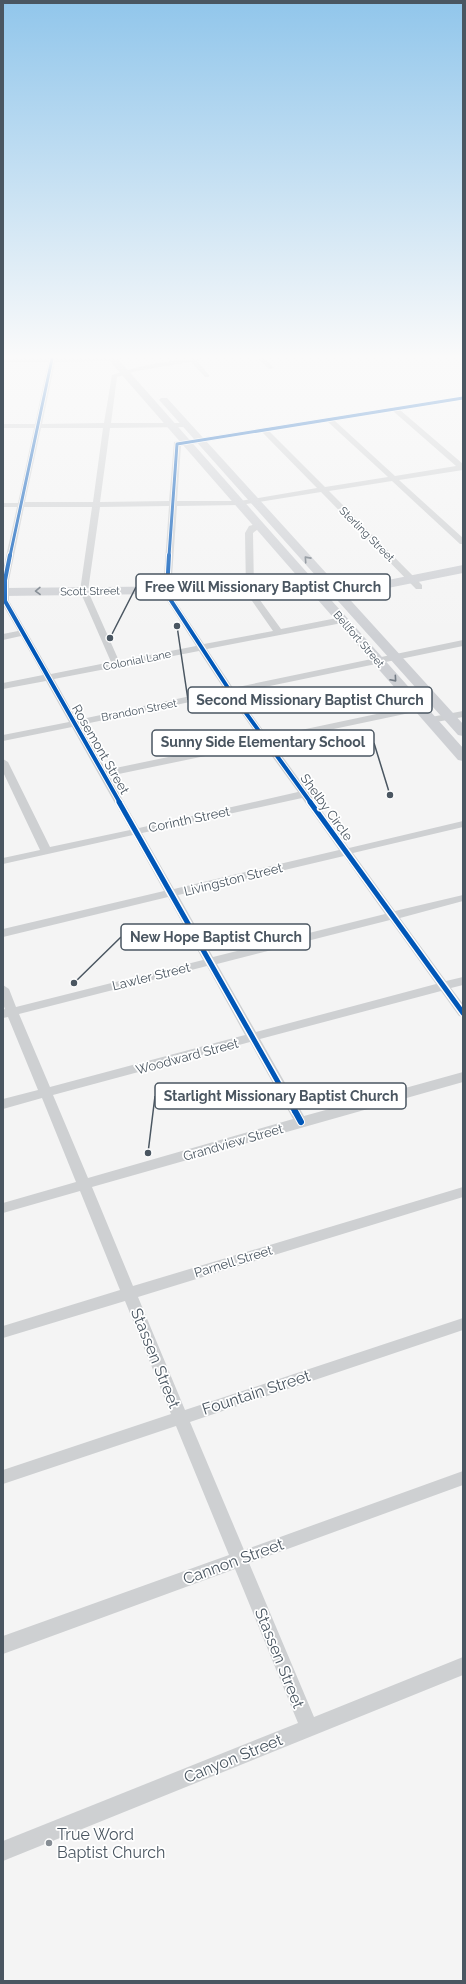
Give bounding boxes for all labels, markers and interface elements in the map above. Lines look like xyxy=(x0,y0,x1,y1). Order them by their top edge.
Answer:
street label: Sterling Street xyxy=(336,504,397,565)
one-way arrow xyxy=(305,557,312,564)
callout: Free Will Missionary Baptist Church xyxy=(136,574,390,600)
text: Free Will Missionary Baptist Church xyxy=(145,579,381,595)
street label: Scott Street xyxy=(60,584,120,599)
one-way arrow xyxy=(35,587,41,595)
street label: Bellfort Street xyxy=(331,608,387,670)
street label: Colonial Lane xyxy=(102,647,173,673)
one-way arrow xyxy=(390,675,397,682)
callout: Second Missionary Baptist Church xyxy=(188,687,432,713)
text: Second Missionary Baptist Church xyxy=(196,692,424,708)
street label: Brandon Street xyxy=(100,697,178,724)
street label: Rosemont Street xyxy=(69,702,133,797)
callout: Sunny Side Elementary School xyxy=(152,730,374,756)
text: Sunny Side Elementary School xyxy=(161,734,366,750)
street label: Shelby Circle xyxy=(297,771,356,844)
street label: Corinth Street xyxy=(147,803,232,835)
street label: Livingston Street xyxy=(182,860,285,899)
callout: New Hope Baptist Church xyxy=(121,924,310,950)
text: New Hope Baptist Church xyxy=(130,929,302,945)
street label: Lawler Street xyxy=(111,959,192,993)
street label: Woodward Street xyxy=(134,1035,241,1077)
callout: Starlight Missionary Baptist Church xyxy=(155,1083,406,1109)
text: Starlight Missionary Baptist Church xyxy=(164,1088,398,1104)
street label: Grandview Street xyxy=(181,1121,286,1164)
street label: Parnell Street xyxy=(192,1242,275,1280)
street label: Stassen Street xyxy=(127,1305,184,1412)
street label: Fountain Street xyxy=(200,1366,313,1419)
street label: Cannon Street xyxy=(180,1534,287,1588)
street label: Stassen Street xyxy=(251,1605,308,1712)
street label: Canyon Street xyxy=(181,1730,286,1787)
place label: True Word Baptist Church xyxy=(57,1825,165,1862)
marker: True Word Baptist Church xyxy=(44,1838,54,1848)

